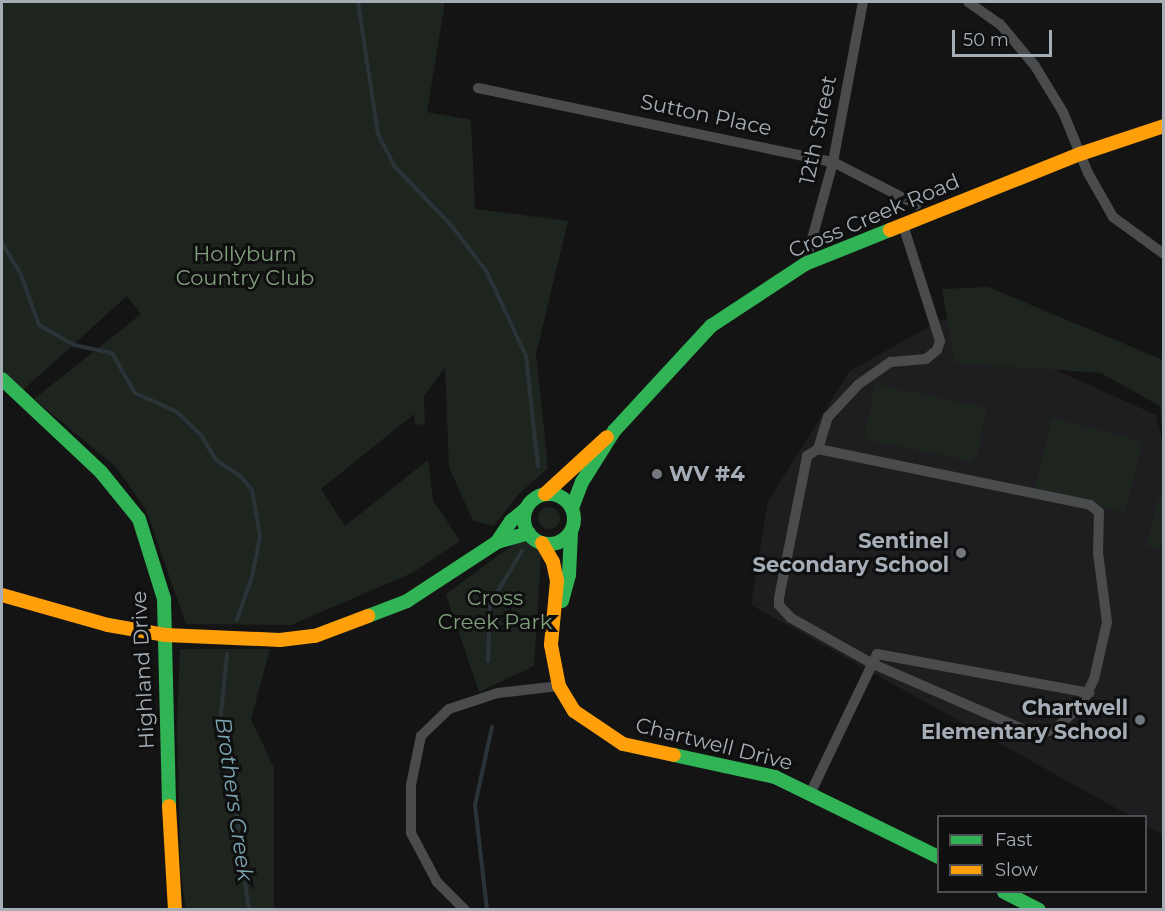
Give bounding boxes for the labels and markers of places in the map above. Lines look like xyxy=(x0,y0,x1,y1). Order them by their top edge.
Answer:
place label: WV #4 xyxy=(669,461,745,487)
marker: WV #4 xyxy=(650,467,664,481)
place label: Sentinel Secondary School xyxy=(753,528,949,578)
marker: Sentinel Secondary School xyxy=(954,546,968,560)
place label: Chartwell Elementary School xyxy=(921,695,1128,745)
marker: Chartwell Elementary School xyxy=(1133,713,1147,727)

